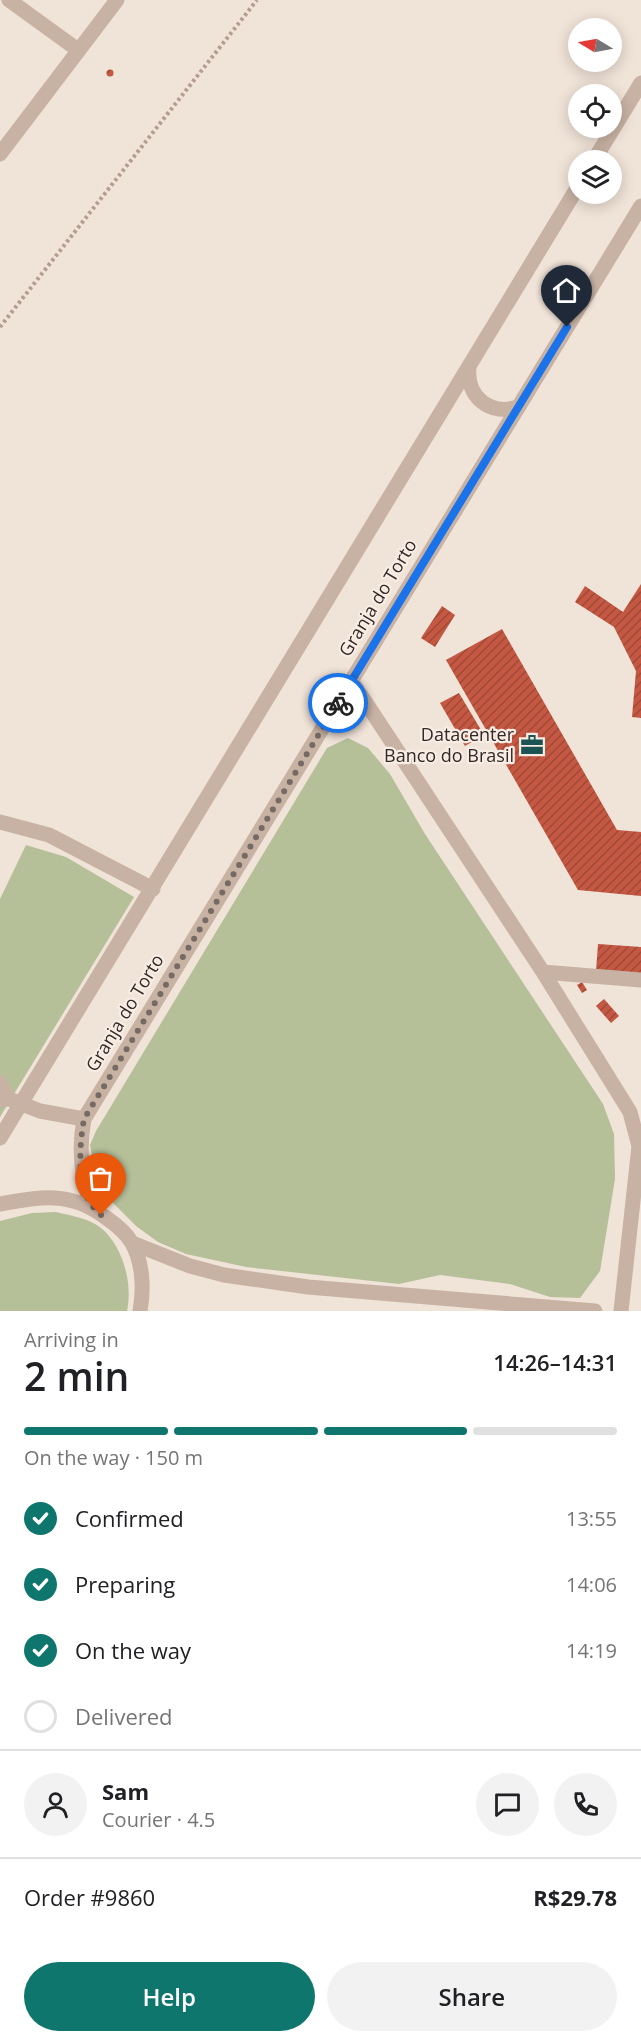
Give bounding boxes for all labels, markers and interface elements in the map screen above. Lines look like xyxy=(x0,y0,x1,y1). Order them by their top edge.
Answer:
north arrow xyxy=(568,18,622,72)
map controls xyxy=(568,18,622,204)
button: locate xyxy=(568,84,622,138)
button: layers xyxy=(568,150,622,204)
pin xyxy=(541,265,592,327)
icon: home xyxy=(550,274,583,307)
street label: Granja do Torto xyxy=(333,534,422,660)
courier xyxy=(308,673,368,733)
icon: bike xyxy=(322,687,355,720)
place label: Datacenter Banco do Brasil xyxy=(384,722,515,767)
office icon: Datacenter Banco do Brasil xyxy=(519,732,545,758)
street label: Granja do Torto xyxy=(80,949,169,1075)
pin xyxy=(75,1153,126,1215)
icon: bag xyxy=(84,1162,117,1195)
text: Arriving in xyxy=(24,1326,119,1353)
text: 14:26–14:31 xyxy=(493,1347,617,1377)
text: 2 min xyxy=(24,1349,129,1402)
text: On the way · 150 m xyxy=(24,1444,203,1471)
icon: check xyxy=(24,1502,57,1535)
text: Confirmed xyxy=(75,1503,184,1533)
text: 13:55 xyxy=(566,1505,617,1532)
icon: check xyxy=(24,1568,57,1601)
text: Preparing xyxy=(75,1569,175,1599)
text: 14:06 xyxy=(566,1571,617,1598)
icon: check xyxy=(24,1634,57,1667)
text: On the way xyxy=(75,1635,191,1665)
text: 14:19 xyxy=(566,1637,617,1664)
text: Delivered xyxy=(75,1701,173,1731)
button: person xyxy=(24,1773,87,1836)
button: chat xyxy=(476,1773,539,1836)
button: phone xyxy=(554,1773,617,1836)
text: Sam xyxy=(102,1776,149,1806)
text: Courier · 4.5 xyxy=(102,1806,215,1833)
text: Order #9860 xyxy=(24,1882,155,1912)
text: R$29.78 xyxy=(533,1882,617,1912)
button: Help xyxy=(24,1962,315,2031)
button: Share xyxy=(327,1962,617,2031)

